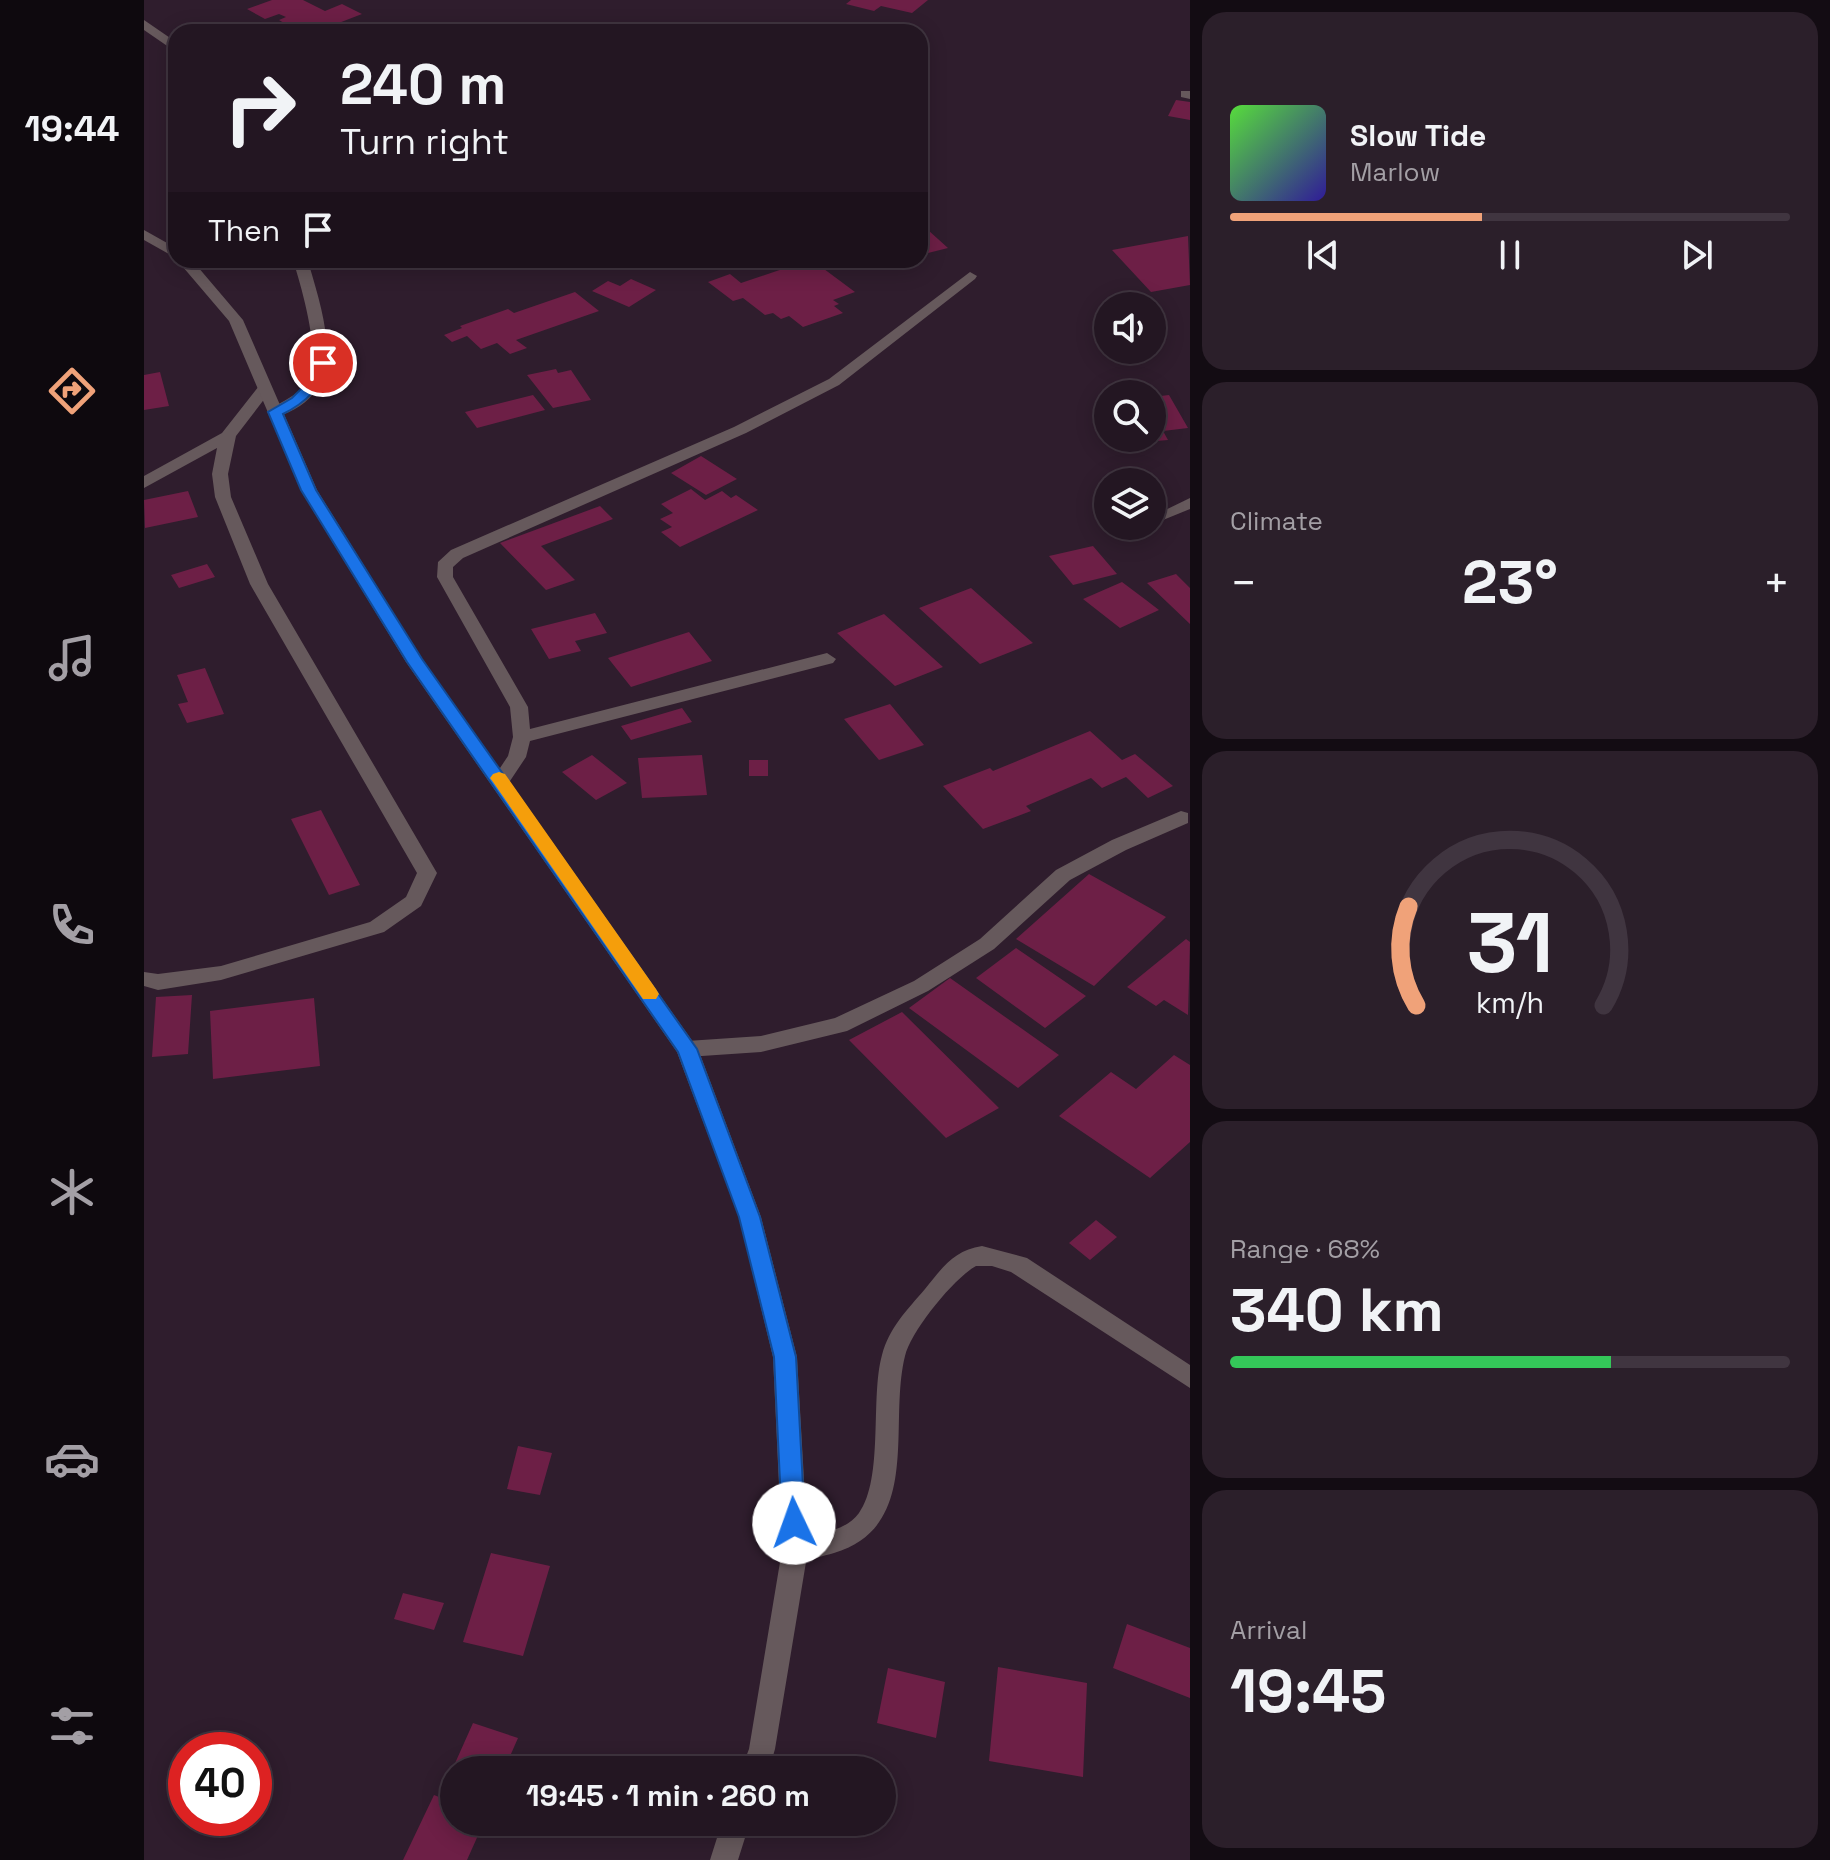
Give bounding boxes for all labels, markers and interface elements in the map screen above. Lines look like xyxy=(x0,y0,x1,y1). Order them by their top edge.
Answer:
text: 240 m xyxy=(340,49,506,120)
icon: right xyxy=(208,56,312,160)
text: 19:44 xyxy=(24,106,120,152)
text: Slow Tide xyxy=(1350,116,1486,155)
text: Turn right xyxy=(340,119,509,165)
text: Marlow xyxy=(1350,155,1440,189)
icon: arrive xyxy=(296,208,340,252)
text: Then xyxy=(208,211,280,250)
icon: previous xyxy=(1301,233,1345,277)
icon: pause xyxy=(1488,233,1532,277)
icon: next xyxy=(1675,233,1719,277)
map controls xyxy=(1094,292,1166,540)
button: sound xyxy=(1094,292,1166,364)
pin xyxy=(289,329,357,397)
icon: arrive xyxy=(301,341,345,385)
icon: directions xyxy=(44,363,100,419)
button: search xyxy=(1094,380,1166,452)
button: layers xyxy=(1094,468,1166,540)
text: Climate xyxy=(1230,504,1323,538)
text: 23° xyxy=(1462,544,1558,621)
text: − xyxy=(1230,555,1257,611)
text: + xyxy=(1763,555,1790,611)
icon: music xyxy=(44,630,100,686)
text: 31 xyxy=(1467,890,1553,996)
icon: phone xyxy=(44,897,100,953)
text: km/h xyxy=(1476,985,1544,1021)
icon: climate xyxy=(44,1164,100,1220)
text: Range · 68% xyxy=(1230,1232,1380,1266)
text: 340 km xyxy=(1230,1272,1444,1349)
icon: car xyxy=(44,1431,100,1487)
position arrow xyxy=(752,1481,836,1565)
text: Arrival xyxy=(1230,1613,1307,1647)
text: 19:45 xyxy=(1230,1653,1386,1730)
icon: filters xyxy=(44,1698,100,1754)
speed limit sign: 40 xyxy=(168,1732,272,1836)
text: 19:45 · 1 min · 260 m xyxy=(526,1776,810,1815)

